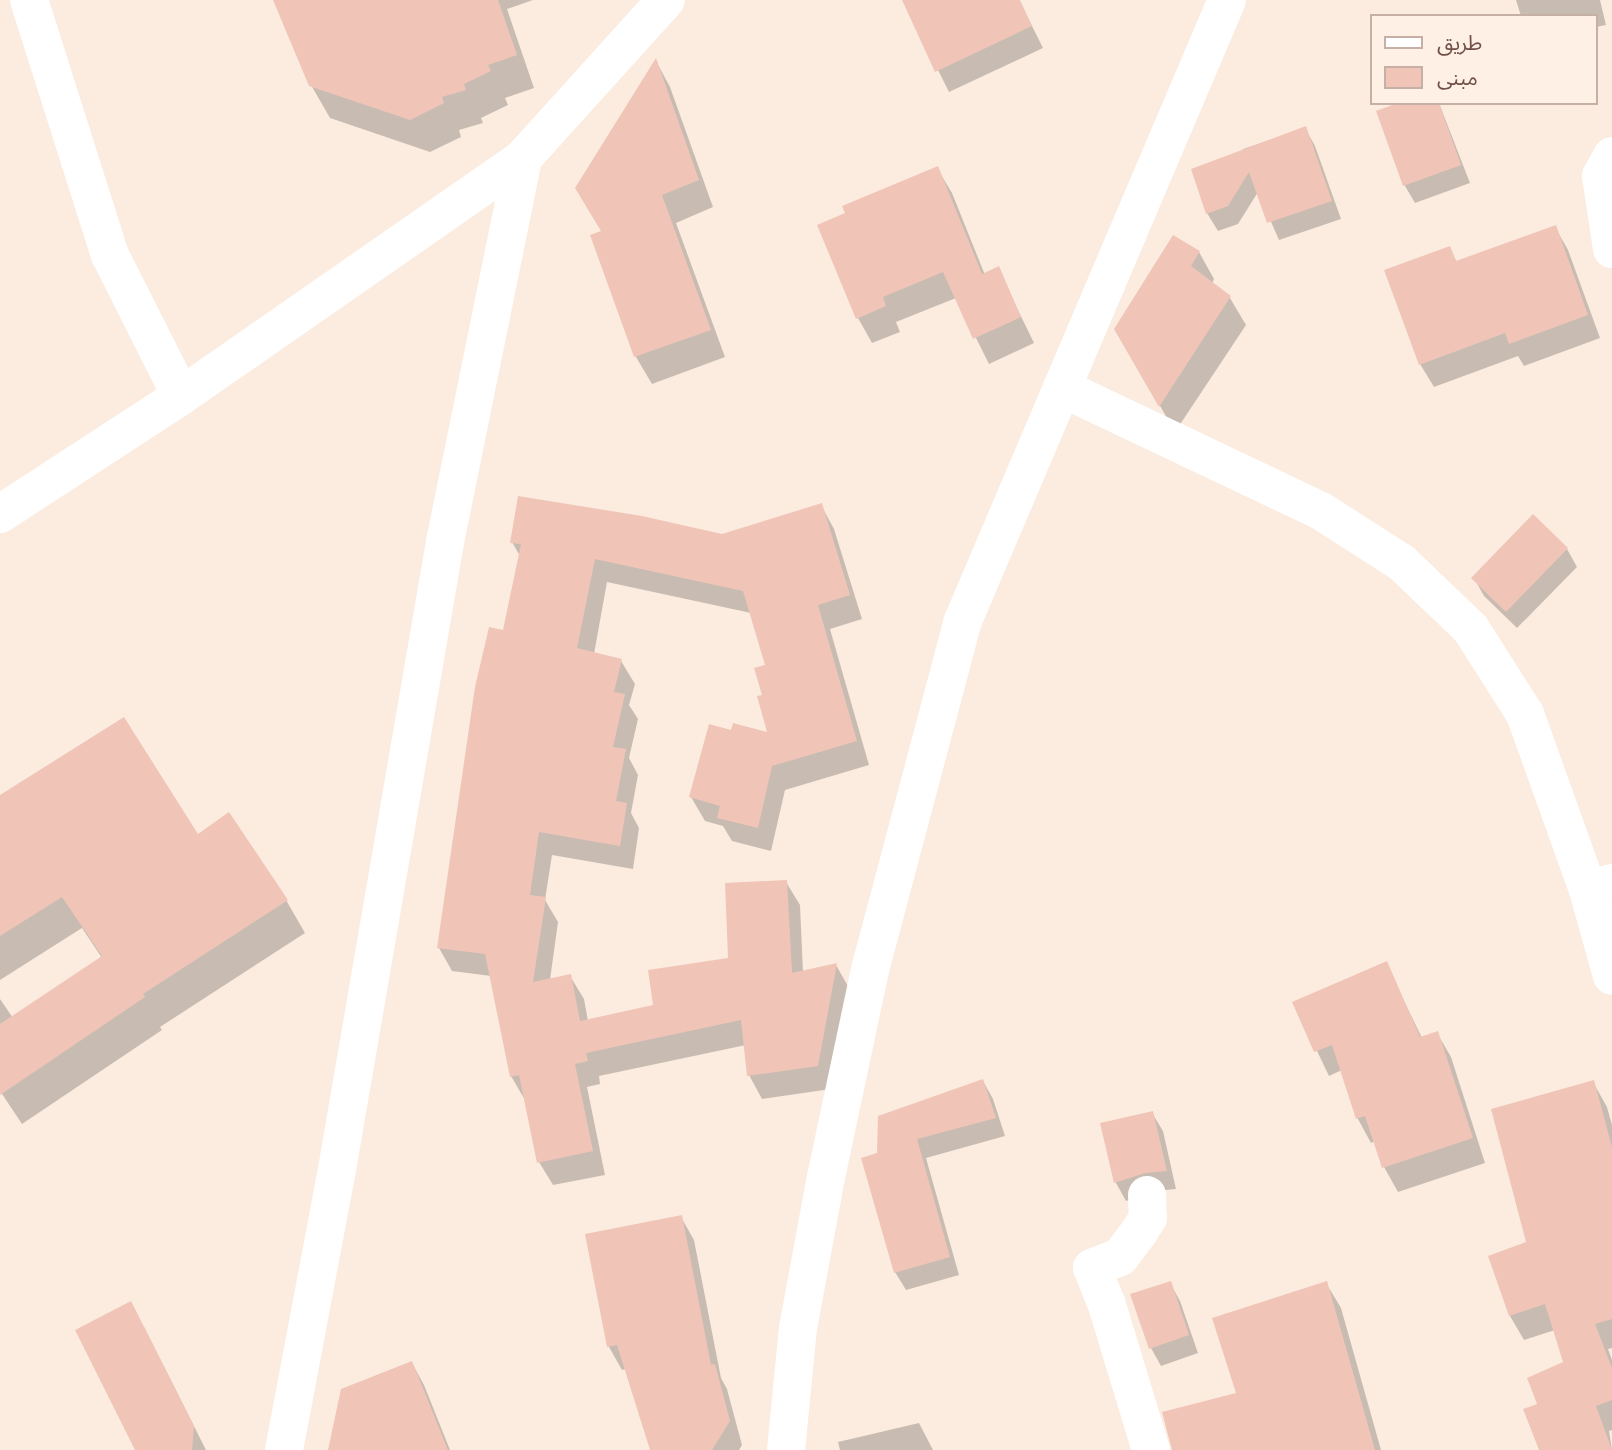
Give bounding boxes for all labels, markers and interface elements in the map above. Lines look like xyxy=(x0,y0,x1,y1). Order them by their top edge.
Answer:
legend xyxy=(1370,14,1598,105)
text: طريق xyxy=(1437,30,1482,54)
text: مبنى xyxy=(1437,65,1478,89)

